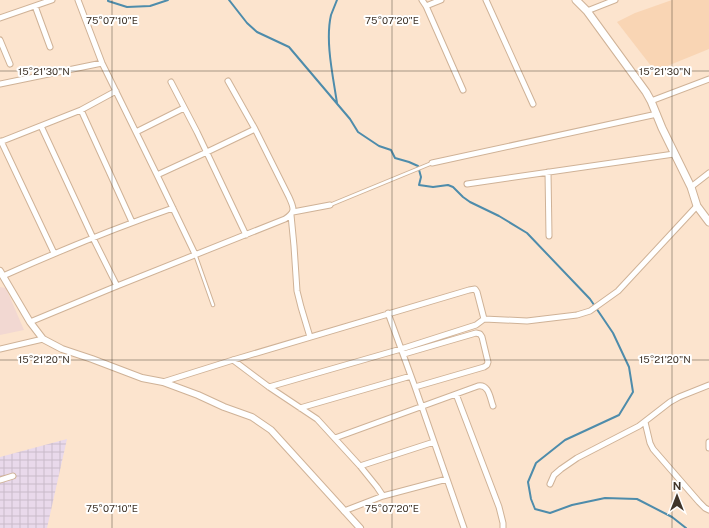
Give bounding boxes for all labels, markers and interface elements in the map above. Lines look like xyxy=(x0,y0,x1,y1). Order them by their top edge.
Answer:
text: 75°07'10"E xyxy=(86,14,138,26)
text: 75°07'20"E xyxy=(365,14,419,26)
text: 15°21'30"N xyxy=(18,65,70,77)
text: 15°21'30"N xyxy=(639,65,691,77)
text: 15°21'20"N xyxy=(18,353,70,365)
text: 15°21'20"N xyxy=(639,353,691,365)
north arrow xyxy=(657,476,697,516)
text: N xyxy=(673,480,681,492)
text: 75°07'10"E xyxy=(86,502,138,514)
text: 75°07'20"E xyxy=(365,502,419,514)

